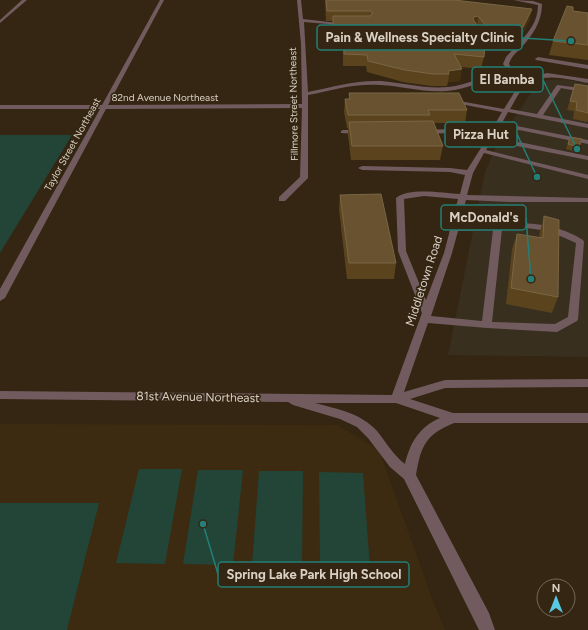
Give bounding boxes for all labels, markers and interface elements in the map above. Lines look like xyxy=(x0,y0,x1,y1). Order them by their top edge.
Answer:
callout: Pain & Wellness Specialty Clinic xyxy=(317,25,522,50)
text: Pain & Wellness Specialty Clinic xyxy=(326,30,514,45)
street label: Fillmore Street Northeast xyxy=(286,47,301,161)
callout: El Bamba xyxy=(472,67,543,92)
text: El Bamba xyxy=(480,72,534,87)
street label: 82nd Avenue Northeast xyxy=(111,91,219,104)
street label: Taylor Street Northeast xyxy=(41,95,104,193)
callout: Pizza Hut xyxy=(445,122,517,147)
text: Pizza Hut xyxy=(453,127,509,142)
callout: McDonald's xyxy=(441,205,526,230)
text: McDonald's xyxy=(449,210,519,225)
street label: Middletown Road xyxy=(403,234,445,328)
street label: 81st Avenue Northeast xyxy=(136,389,260,405)
callout: Spring Lake Park High School xyxy=(218,562,409,587)
text: Spring Lake Park High School xyxy=(226,567,402,582)
north arrow xyxy=(536,578,576,618)
text: N xyxy=(552,582,560,595)

